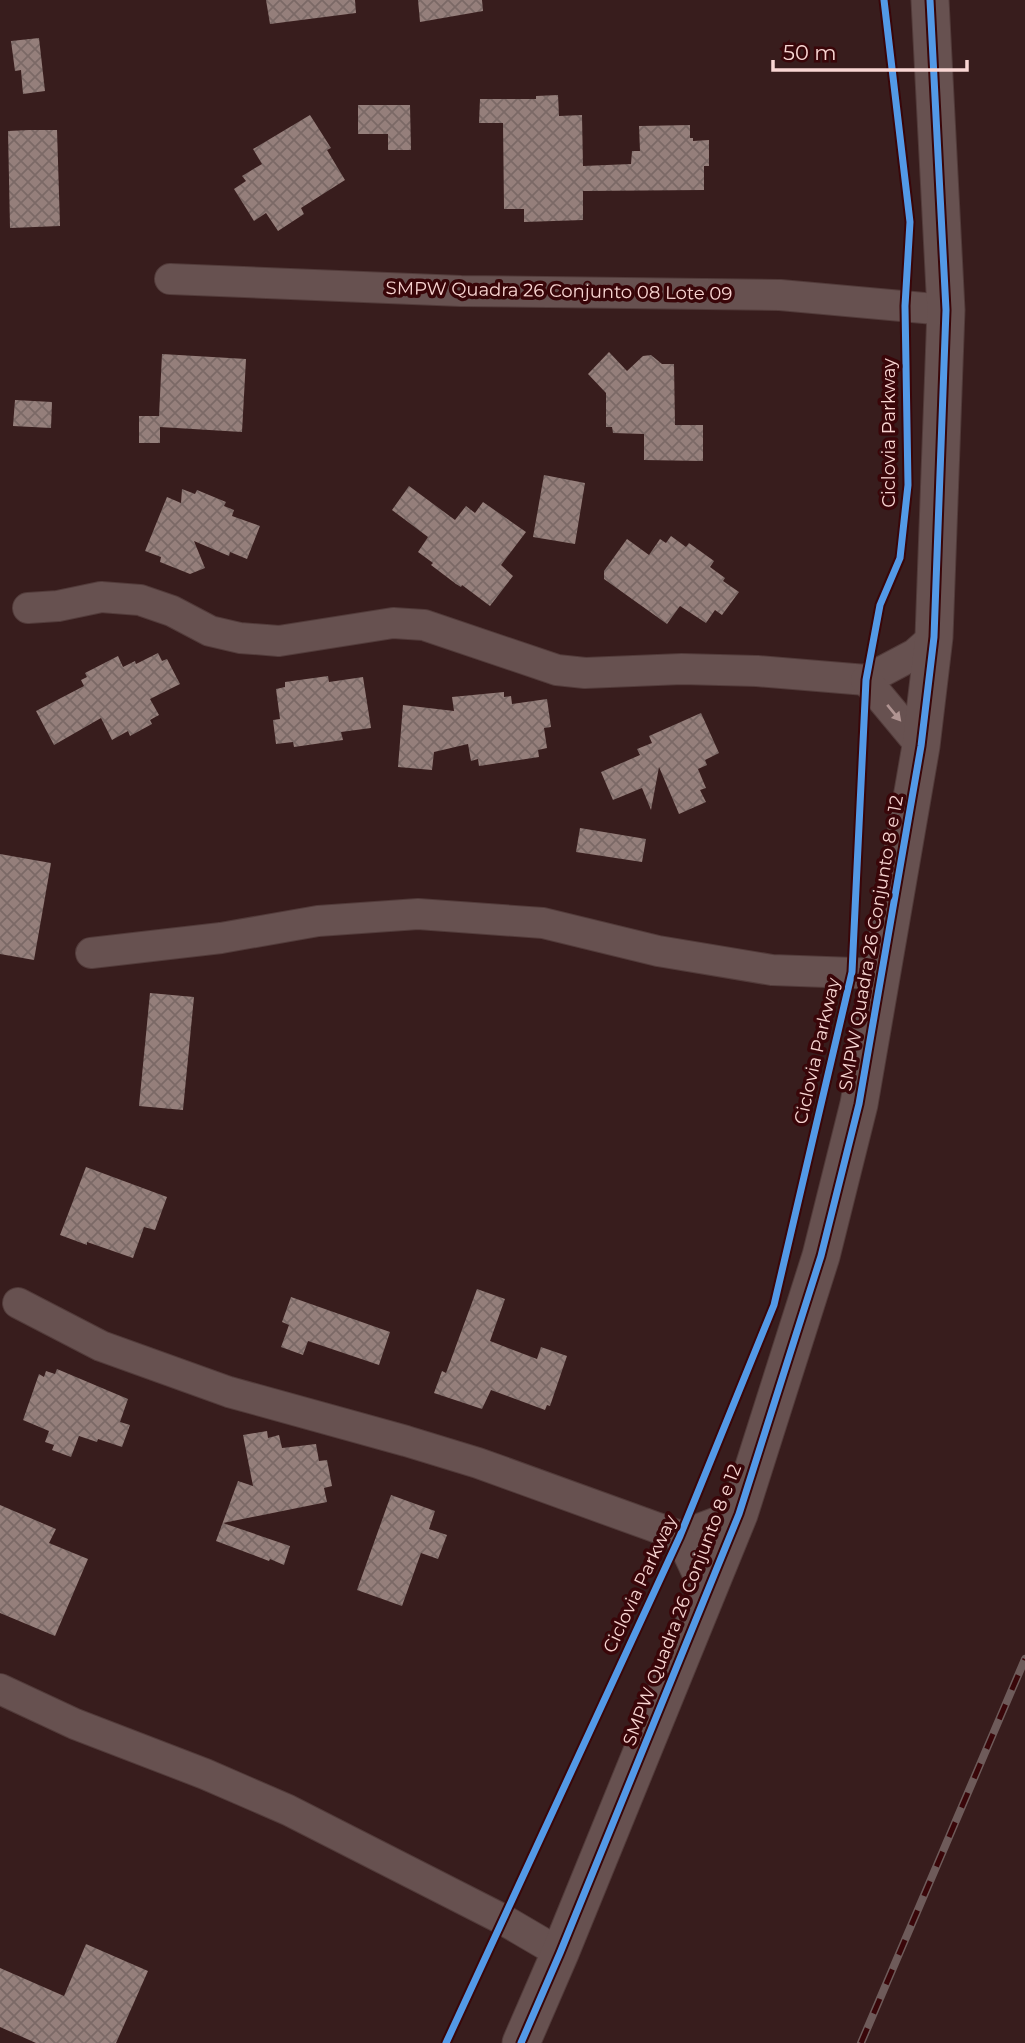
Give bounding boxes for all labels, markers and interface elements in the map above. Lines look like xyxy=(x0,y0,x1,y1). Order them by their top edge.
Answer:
scale bar xyxy=(773,28,967,72)
text: 50 m xyxy=(783,40,837,65)
street label: SMPW Quadra 26 Conjunto 08 Lote 09 xyxy=(386,277,732,305)
street label: Ciclovia Parkway xyxy=(878,358,900,508)
one-way arrow xyxy=(886,704,901,721)
street label: SMPW Quadra 26 Conjunto 8 e 12 xyxy=(834,793,908,1093)
street label: Ciclovia Parkway xyxy=(789,975,845,1126)
street label: SMPW Quadra 26 Conjunto 8 e 12 xyxy=(618,1461,746,1749)
street label: Ciclovia Parkway xyxy=(598,1511,682,1656)

